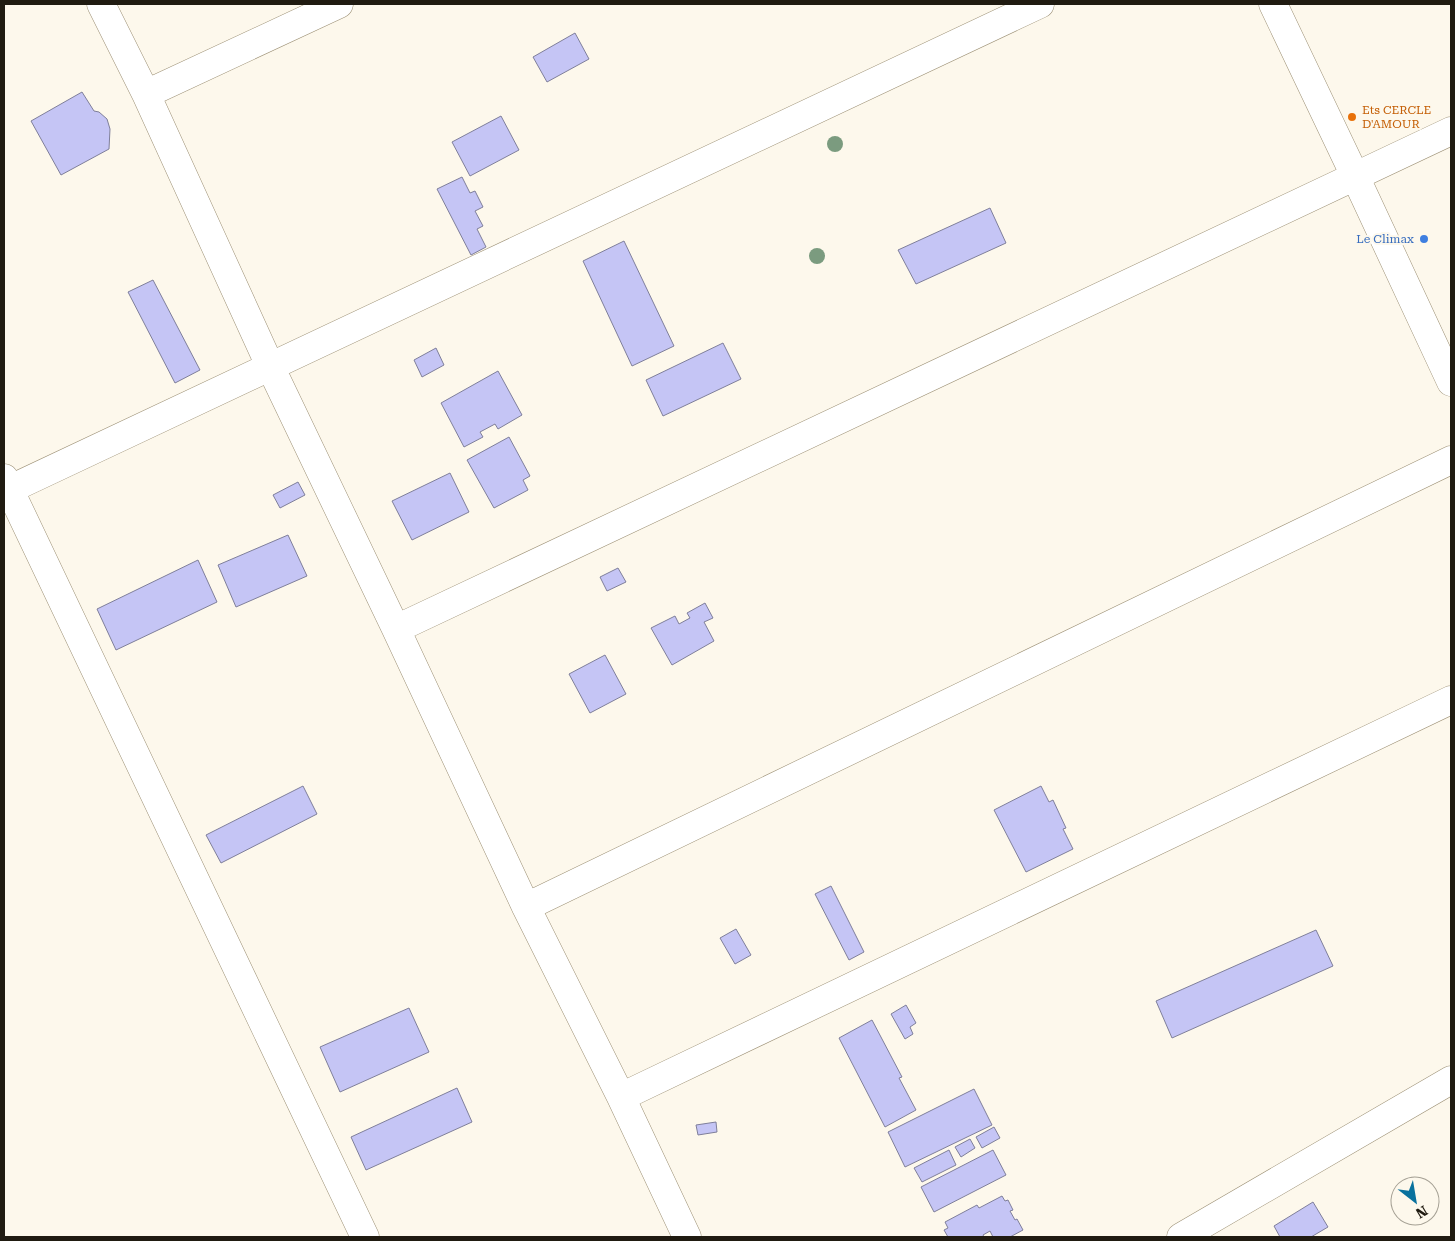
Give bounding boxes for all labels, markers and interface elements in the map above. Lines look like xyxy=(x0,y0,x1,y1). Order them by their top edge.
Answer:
place label: Ets CERCLE D'AMOUR xyxy=(1362,103,1431,131)
marker: Ets CERCLE D'AMOUR xyxy=(1346,111,1358,123)
place label: Le Climax xyxy=(1356,232,1414,246)
marker: Le Climax xyxy=(1418,233,1430,245)
north arrow xyxy=(1390,1176,1440,1226)
text: N xyxy=(1413,1203,1430,1222)

